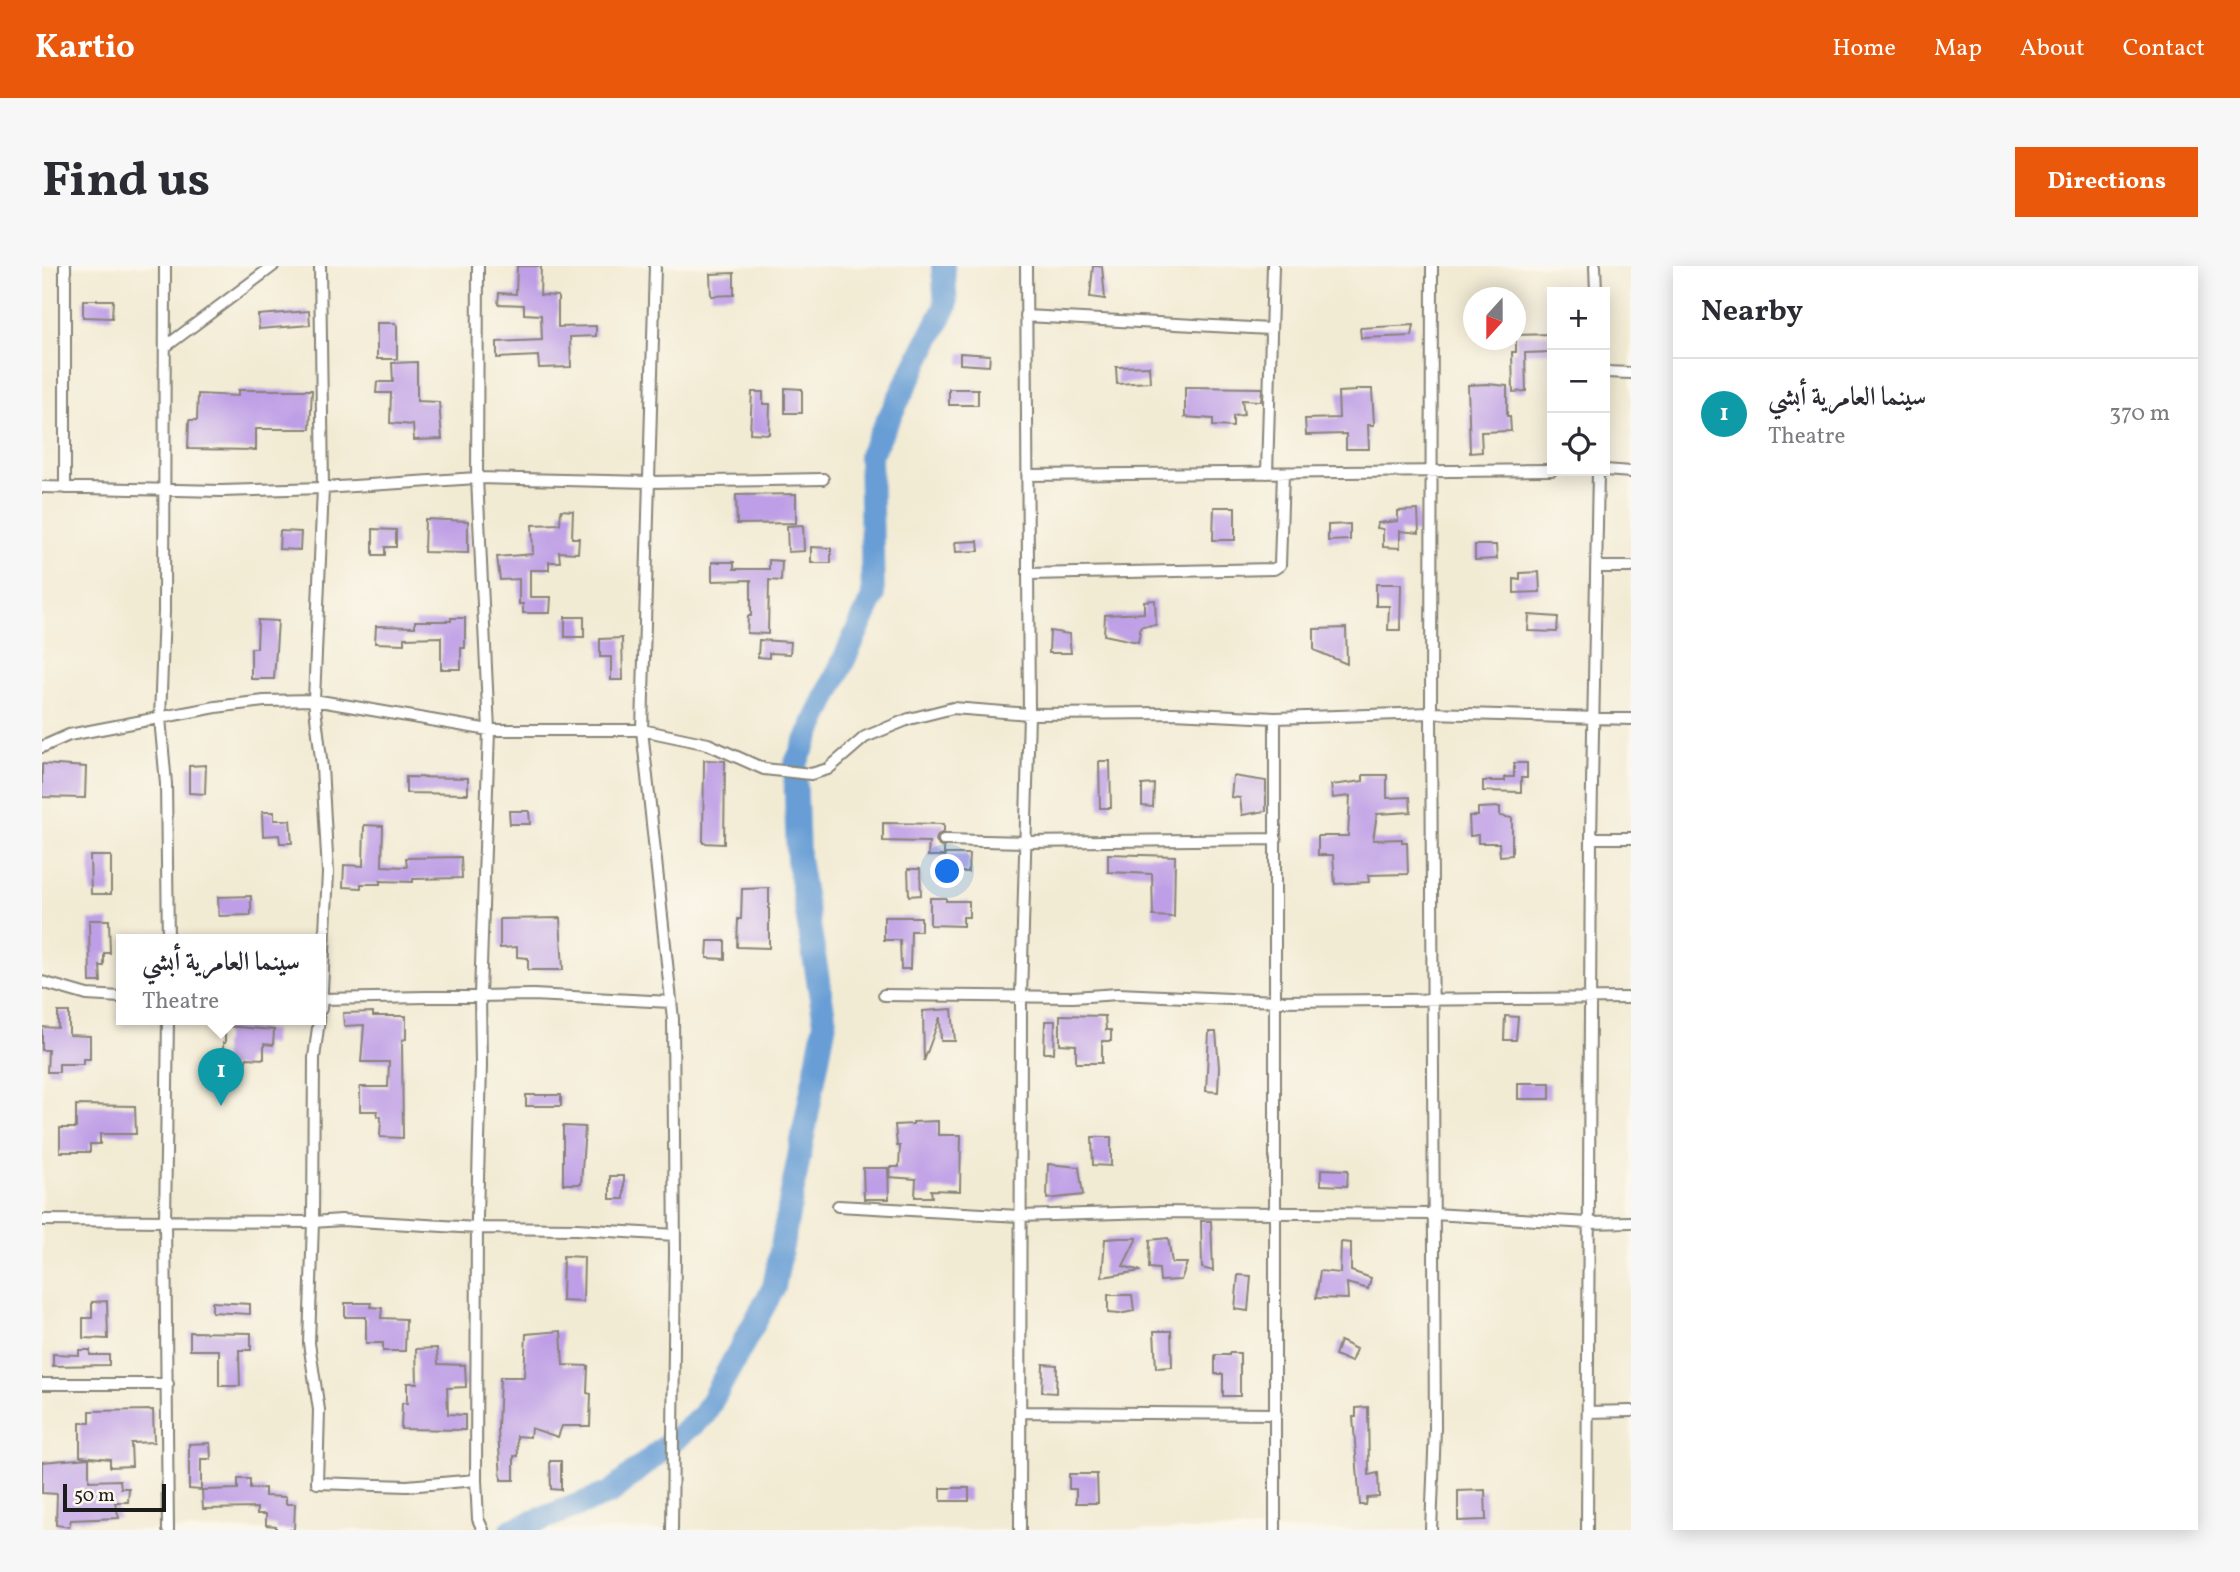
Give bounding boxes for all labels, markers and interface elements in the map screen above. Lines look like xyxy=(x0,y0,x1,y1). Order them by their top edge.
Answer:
text: Kartio xyxy=(35,26,135,72)
text: Home xyxy=(1832,32,1896,66)
text: Map xyxy=(1934,32,1982,66)
text: About xyxy=(2020,32,2085,66)
text: Contact xyxy=(2123,32,2205,66)
button: Directions xyxy=(2015,147,2198,217)
text: Find us xyxy=(42,148,210,217)
north arrow xyxy=(1463,287,1526,350)
map controls xyxy=(1547,287,1610,476)
button: + xyxy=(1547,287,1610,350)
text: Nearby xyxy=(1701,291,1803,333)
button: − xyxy=(1547,350,1610,413)
text: سينما العامرية أبشي xyxy=(1768,380,1926,416)
text: 1 xyxy=(1719,398,1729,430)
text: 370 m xyxy=(2109,398,2170,430)
button: locate xyxy=(1547,413,1610,476)
text: Theatre xyxy=(1768,421,1845,453)
your location xyxy=(930,854,964,888)
popup xyxy=(116,934,326,1025)
text: سينما العامرية أبشي xyxy=(142,945,300,981)
text: Theatre xyxy=(142,986,219,1018)
pin: 1 xyxy=(198,1048,244,1106)
scale bar xyxy=(63,1481,166,1513)
text: 50 m xyxy=(74,1483,115,1509)

